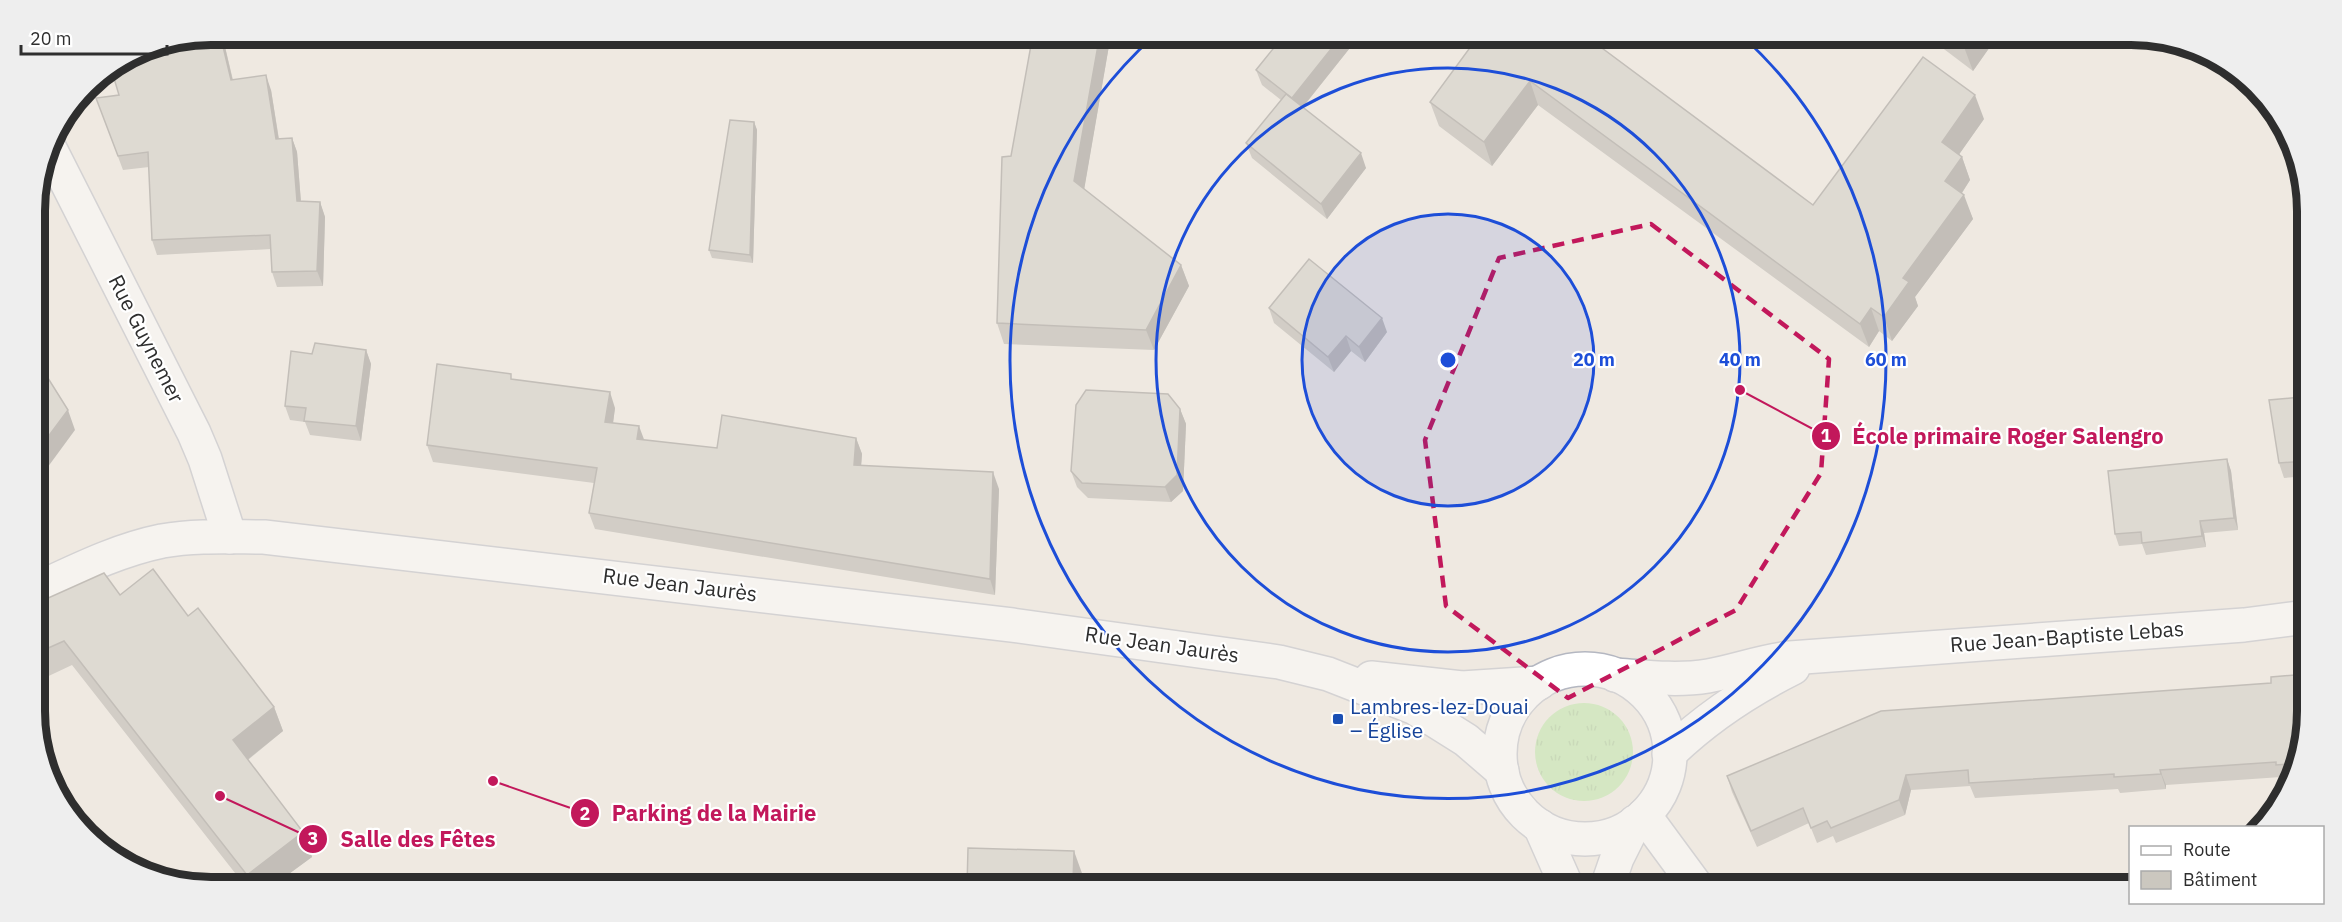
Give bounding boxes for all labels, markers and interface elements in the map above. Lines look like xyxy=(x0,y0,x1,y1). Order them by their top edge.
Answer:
scale bar xyxy=(21,18,166,56)
text: 20 m xyxy=(30,27,72,50)
street label: Rue Guynemer xyxy=(103,270,191,407)
text: 20 m xyxy=(1573,348,1615,371)
text: 40 m xyxy=(1719,348,1761,371)
text: 60 m xyxy=(1865,348,1907,371)
centre of rings xyxy=(1438,350,1458,370)
callout: École primaire Roger Salengro xyxy=(1811,416,2176,456)
text: École primaire Roger Salengro xyxy=(1852,421,2164,450)
text: 1 xyxy=(1821,424,1832,447)
street label: Rue Jean Jaurès xyxy=(601,561,759,607)
street label: Rue Jean-Baptiste Lebas xyxy=(1949,614,2185,658)
street label: Rue Jean Jaurès xyxy=(1083,619,1241,669)
place label: Lambres-lez-Douai – Église xyxy=(1350,692,1529,744)
marker: Lambres-lez-Douai – Église xyxy=(1331,712,1345,726)
callout: Parking de la Mairie xyxy=(570,793,828,833)
text: Parking de la Mairie xyxy=(612,798,816,827)
text: 2 xyxy=(580,802,590,825)
callout: Salle des Fêtes xyxy=(298,819,508,859)
text: Salle des Fêtes xyxy=(340,824,496,853)
legend xyxy=(2129,826,2324,904)
text: 3 xyxy=(308,827,318,850)
text: Route xyxy=(2183,838,2231,861)
text: Bâtiment xyxy=(2183,868,2257,891)

